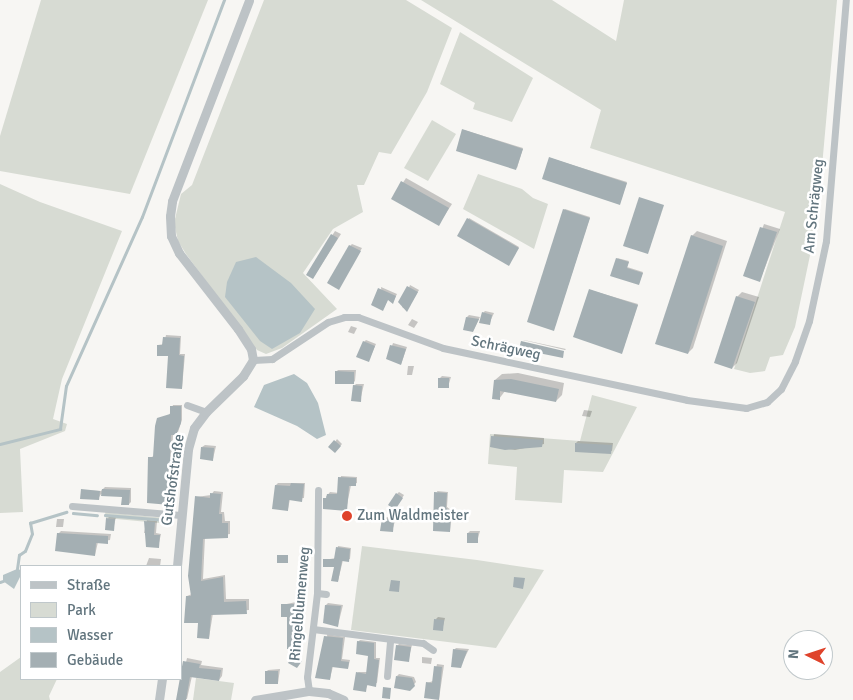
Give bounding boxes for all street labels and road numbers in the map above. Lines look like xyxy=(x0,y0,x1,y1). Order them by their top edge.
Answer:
street label: Am Schrägweg xyxy=(800,158,828,254)
street label: Schrägweg xyxy=(470,332,542,364)
street label: Gutshofstraße xyxy=(158,433,188,527)
street label: Ringelblumenweg xyxy=(286,546,314,662)

